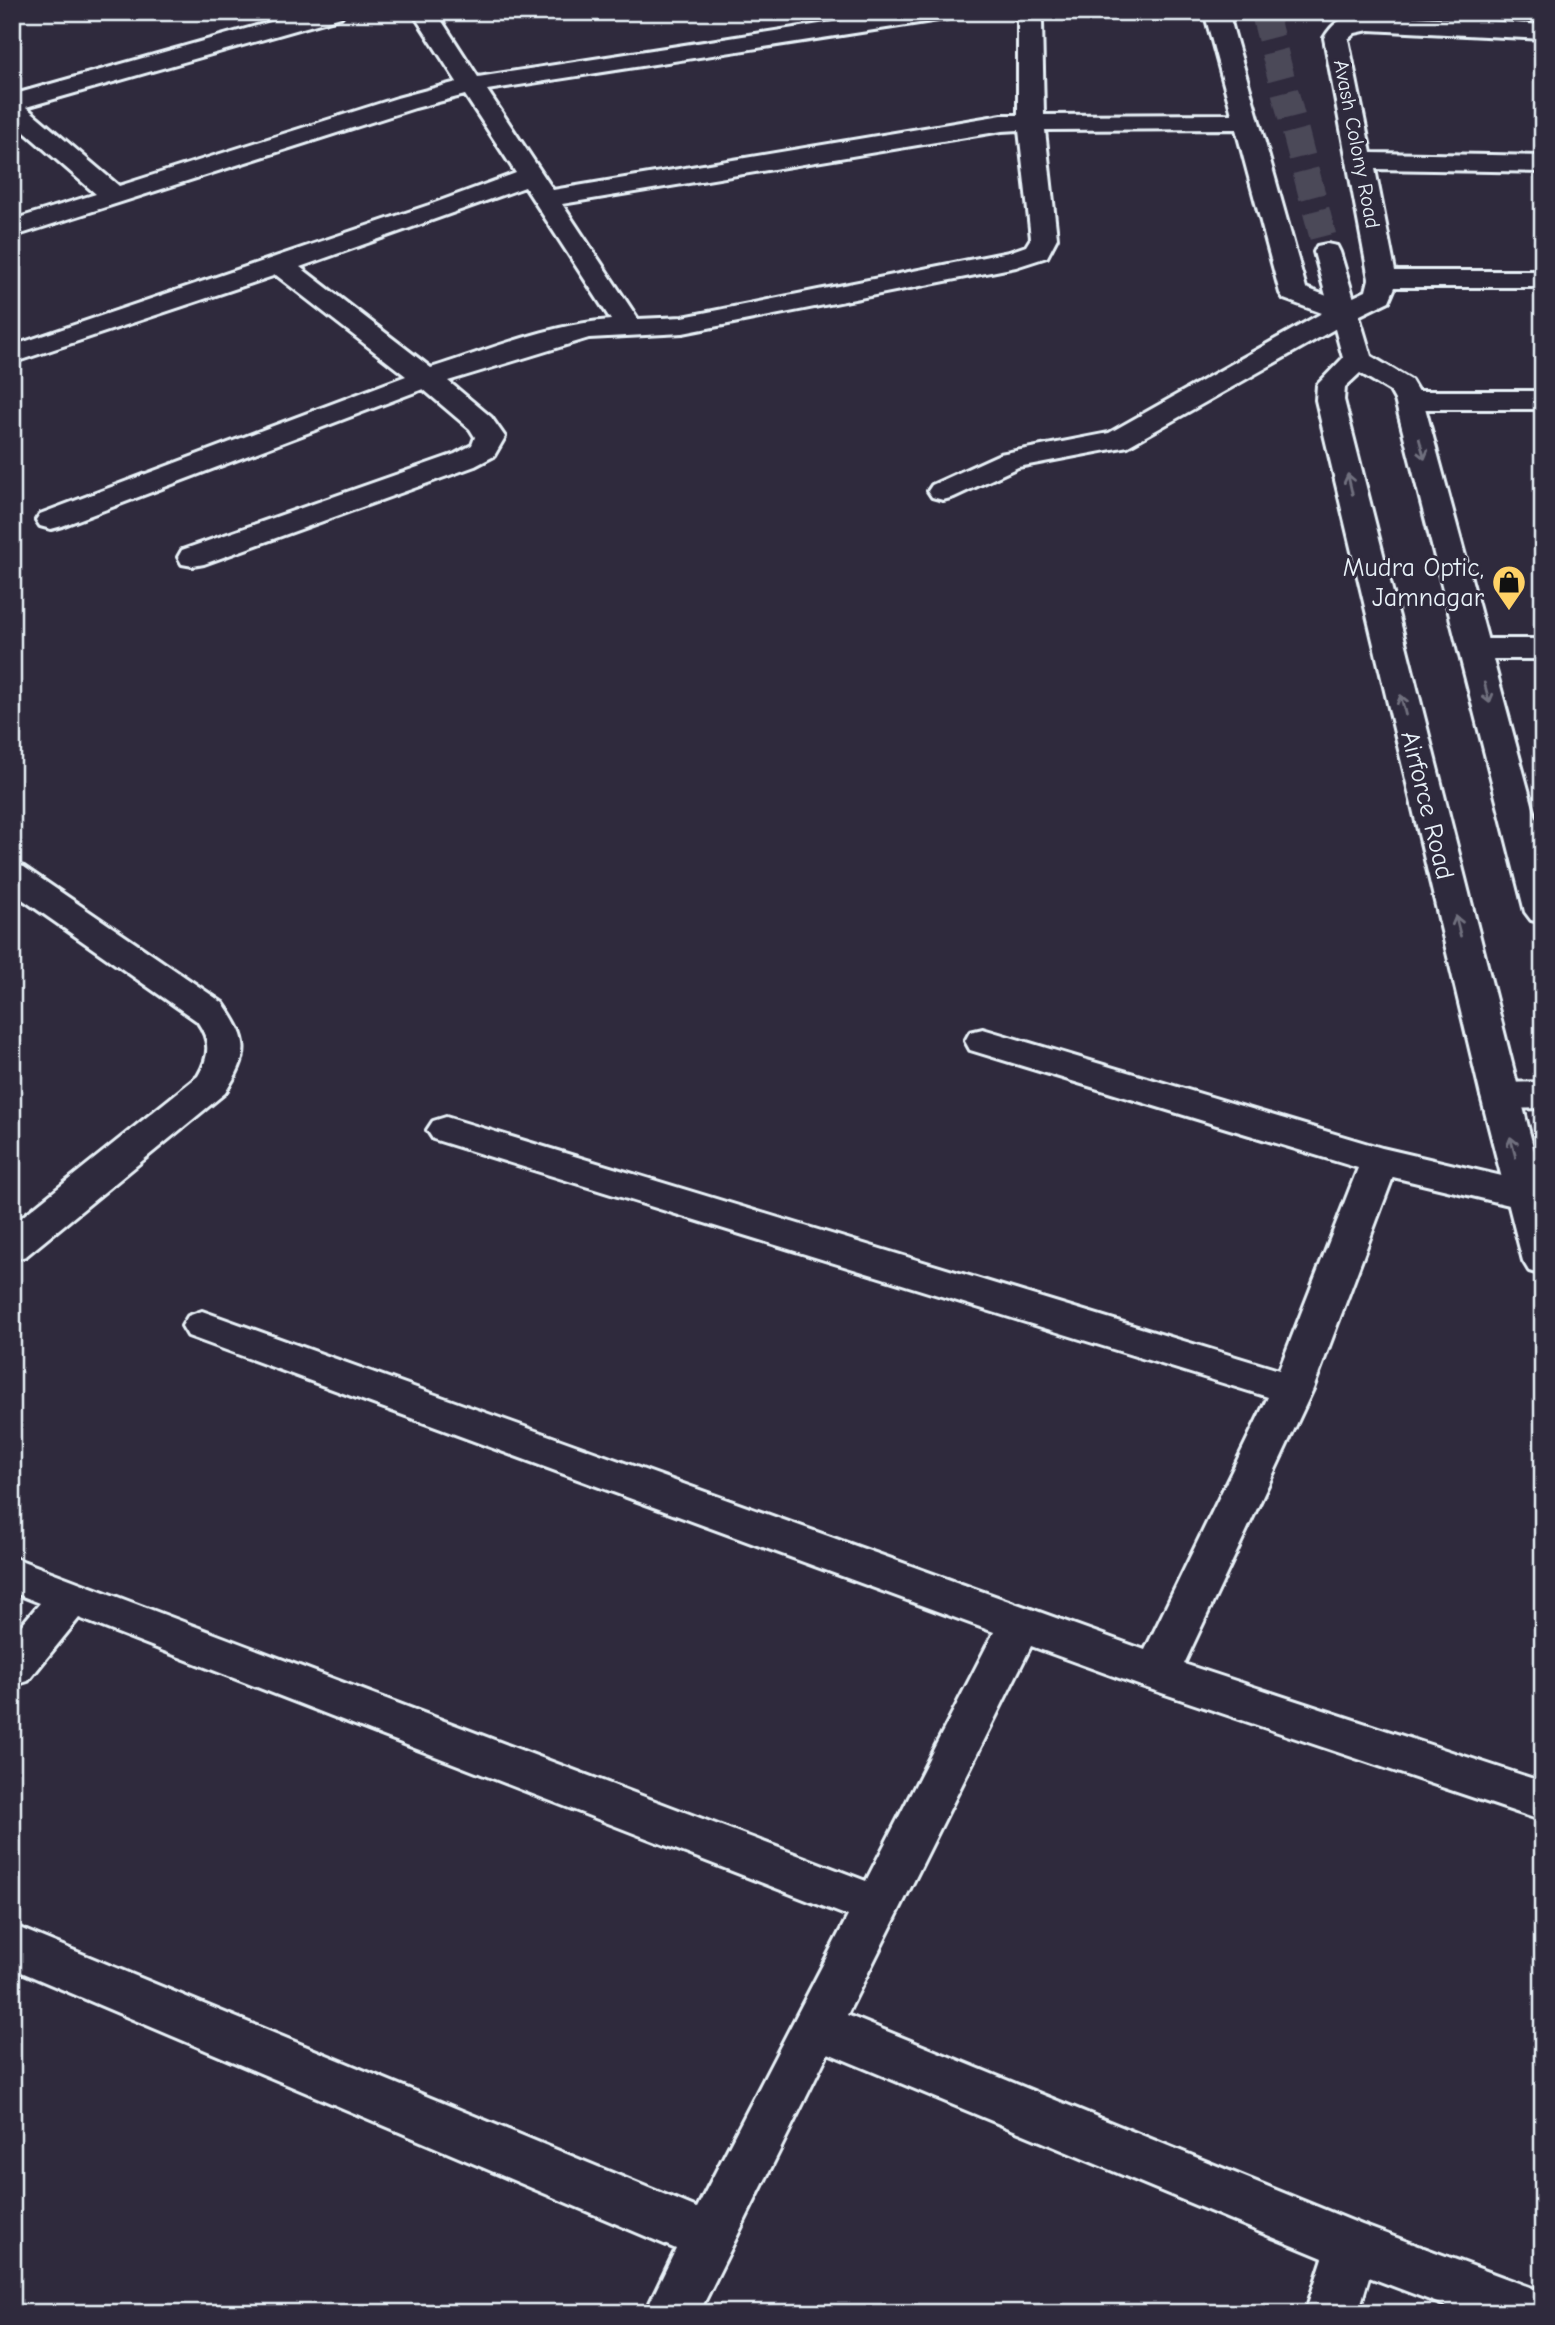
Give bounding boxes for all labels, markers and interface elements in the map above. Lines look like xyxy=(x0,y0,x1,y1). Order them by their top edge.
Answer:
street label: Avash Colony Road xyxy=(1329,58,1385,230)
one-way arrow xyxy=(1417,438,1430,460)
one-way arrow xyxy=(1343,473,1357,496)
place label: Mudra Optic, Jamnagar xyxy=(1343,553,1485,613)
shop icon: Mudra Optic, Jamnagar xyxy=(1490,563,1528,612)
one-way arrow xyxy=(1481,681,1494,704)
one-way arrow xyxy=(1396,695,1409,717)
street label: Airforce Road xyxy=(1394,728,1460,883)
one-way arrow xyxy=(1451,915,1464,938)
one-way arrow xyxy=(1506,1136,1519,1159)

